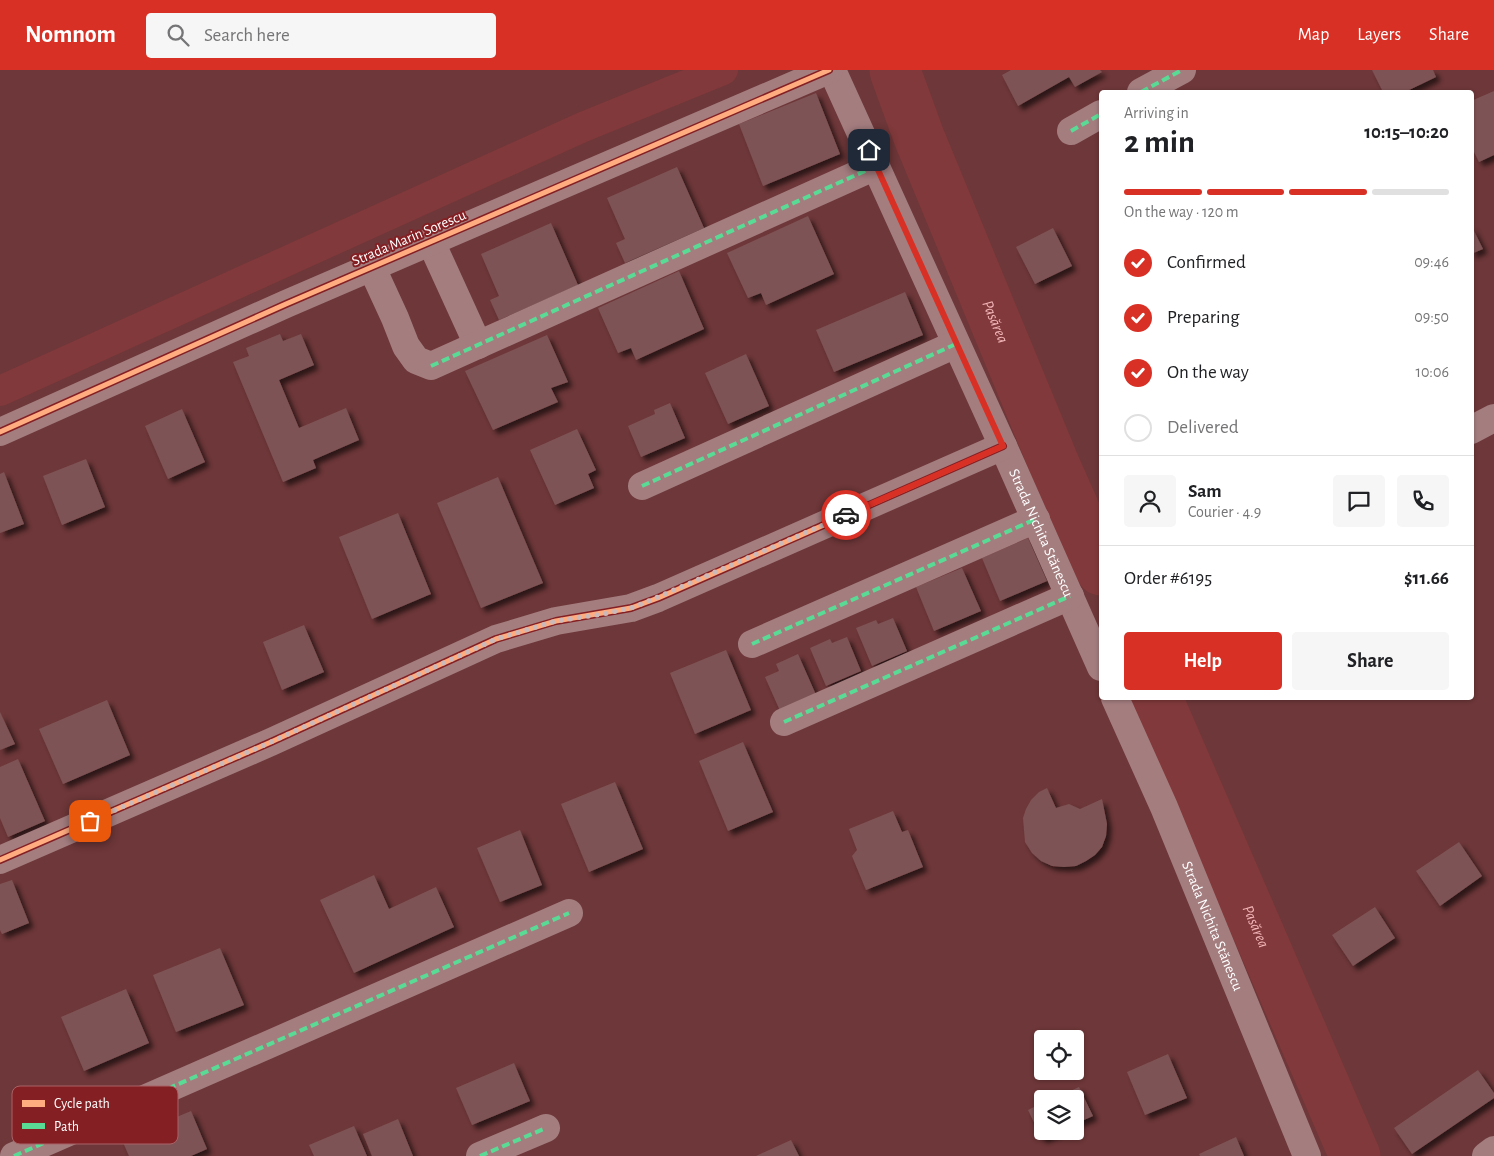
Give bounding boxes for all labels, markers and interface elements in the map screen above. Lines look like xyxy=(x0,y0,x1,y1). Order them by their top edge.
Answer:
search box xyxy=(146,13,496,58)
icon: search xyxy=(164,21,192,49)
text: Nomnom xyxy=(25,23,116,47)
text: Search here xyxy=(204,26,290,45)
text: Map xyxy=(1298,26,1329,44)
text: Layers xyxy=(1357,26,1401,44)
text: Share xyxy=(1429,26,1469,44)
text: Arriving in xyxy=(1124,105,1189,121)
text: 10:15–10:20 xyxy=(1364,123,1449,142)
text: 2 min xyxy=(1124,126,1195,158)
pin xyxy=(848,129,890,171)
icon: home xyxy=(855,136,883,164)
text: On the way · 120 m xyxy=(1124,204,1239,220)
street label: Strada Marin Sorescu xyxy=(350,207,469,269)
icon: check xyxy=(1124,249,1152,277)
text: Confirmed xyxy=(1167,253,1246,272)
text: 09:46 xyxy=(1414,254,1449,270)
water label: Pasărea xyxy=(979,298,1011,345)
icon: check xyxy=(1124,304,1152,332)
text: Preparing xyxy=(1167,308,1240,327)
text: 09:50 xyxy=(1414,309,1449,325)
icon: check xyxy=(1124,359,1152,387)
text: On the way xyxy=(1167,363,1249,382)
text: 10:06 xyxy=(1415,364,1449,380)
text: Delivered xyxy=(1167,418,1239,437)
street label: Strada Nichita Stănescu xyxy=(1007,466,1077,599)
button: person xyxy=(1124,475,1176,527)
button: chat xyxy=(1333,475,1385,527)
button: phone xyxy=(1397,475,1449,527)
text: Sam xyxy=(1188,482,1222,501)
courier xyxy=(821,490,871,540)
icon: car xyxy=(832,501,860,529)
text: Courier · 4.9 xyxy=(1188,504,1261,520)
text: Order #6195 xyxy=(1124,569,1212,588)
text: $11.66 xyxy=(1404,569,1449,588)
button: Help xyxy=(1124,632,1282,690)
button: Share xyxy=(1292,632,1449,690)
pin xyxy=(69,800,111,842)
icon: bag xyxy=(76,807,104,835)
street label: Strada Nichita Stănescu xyxy=(1180,859,1246,993)
water label: Pasărea xyxy=(1240,903,1272,950)
map controls xyxy=(1034,1030,1084,1140)
button: locate xyxy=(1034,1030,1084,1080)
legend xyxy=(12,1086,178,1144)
button: layers xyxy=(1034,1090,1084,1140)
text: Cycle path xyxy=(54,1097,110,1111)
text: Path xyxy=(54,1120,79,1134)

